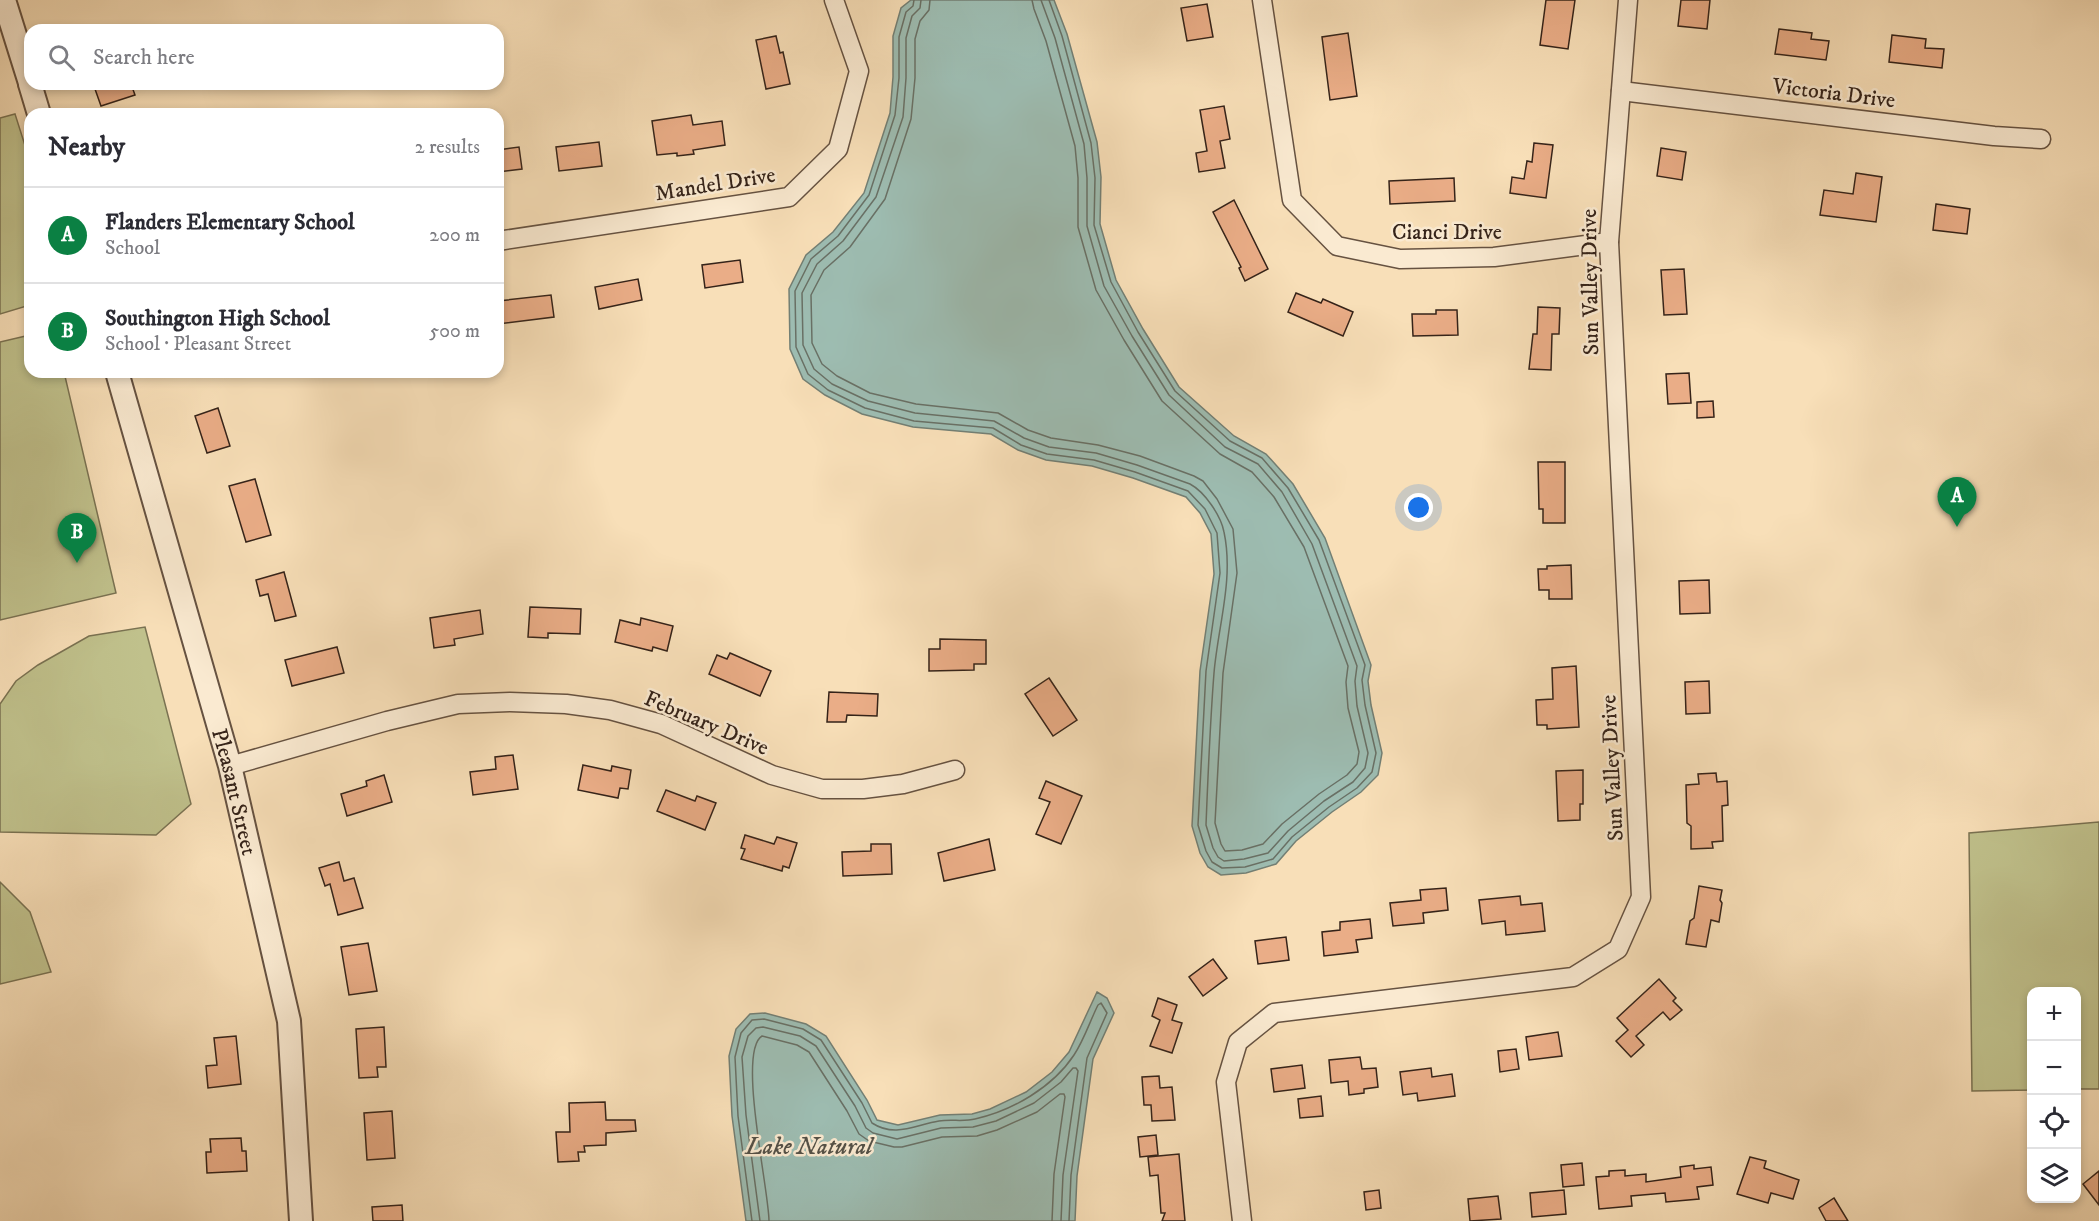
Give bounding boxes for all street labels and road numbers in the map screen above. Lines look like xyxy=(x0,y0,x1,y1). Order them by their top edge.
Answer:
street label: Victoria Drive xyxy=(1770,72,1897,114)
street label: Mandel Drive xyxy=(653,162,777,207)
street label: Sun Valley Drive xyxy=(1576,208,1605,356)
street label: Cianci Drive xyxy=(1392,219,1502,246)
street label: February Drive xyxy=(640,685,773,762)
street label: Sun Valley Drive xyxy=(1595,694,1630,842)
street label: Pleasant Street xyxy=(205,725,262,858)

